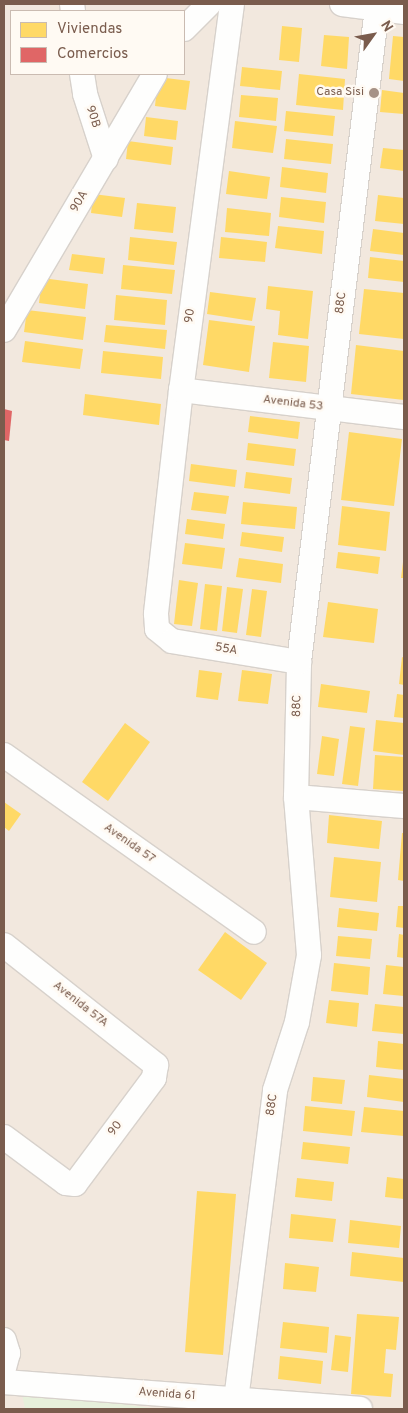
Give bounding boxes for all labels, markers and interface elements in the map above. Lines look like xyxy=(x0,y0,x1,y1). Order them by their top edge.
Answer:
legend xyxy=(10,10,185,75)
north arrow xyxy=(348,10,398,60)
text: N xyxy=(376,18,396,36)
text: Viviendas xyxy=(57,20,122,39)
text: Comercios xyxy=(57,45,128,64)
place label: Casa Sisi xyxy=(316,86,364,100)
marker: Casa Sisi xyxy=(368,87,380,99)
street label: 90B xyxy=(82,104,102,130)
street label: 90A xyxy=(68,189,92,215)
street label: 88C xyxy=(333,291,351,315)
street label: 90 xyxy=(183,308,199,324)
street label: Avenida 53 xyxy=(262,393,324,415)
street label: 55A xyxy=(214,641,238,659)
street label: 88C xyxy=(291,695,305,717)
street label: Avenida 57 xyxy=(101,821,157,867)
street label: Avenida 57A xyxy=(49,979,111,1031)
street label: 88C xyxy=(264,1093,282,1117)
street label: 90 xyxy=(106,1119,126,1139)
street label: Avenida 61 xyxy=(138,1386,196,1404)

